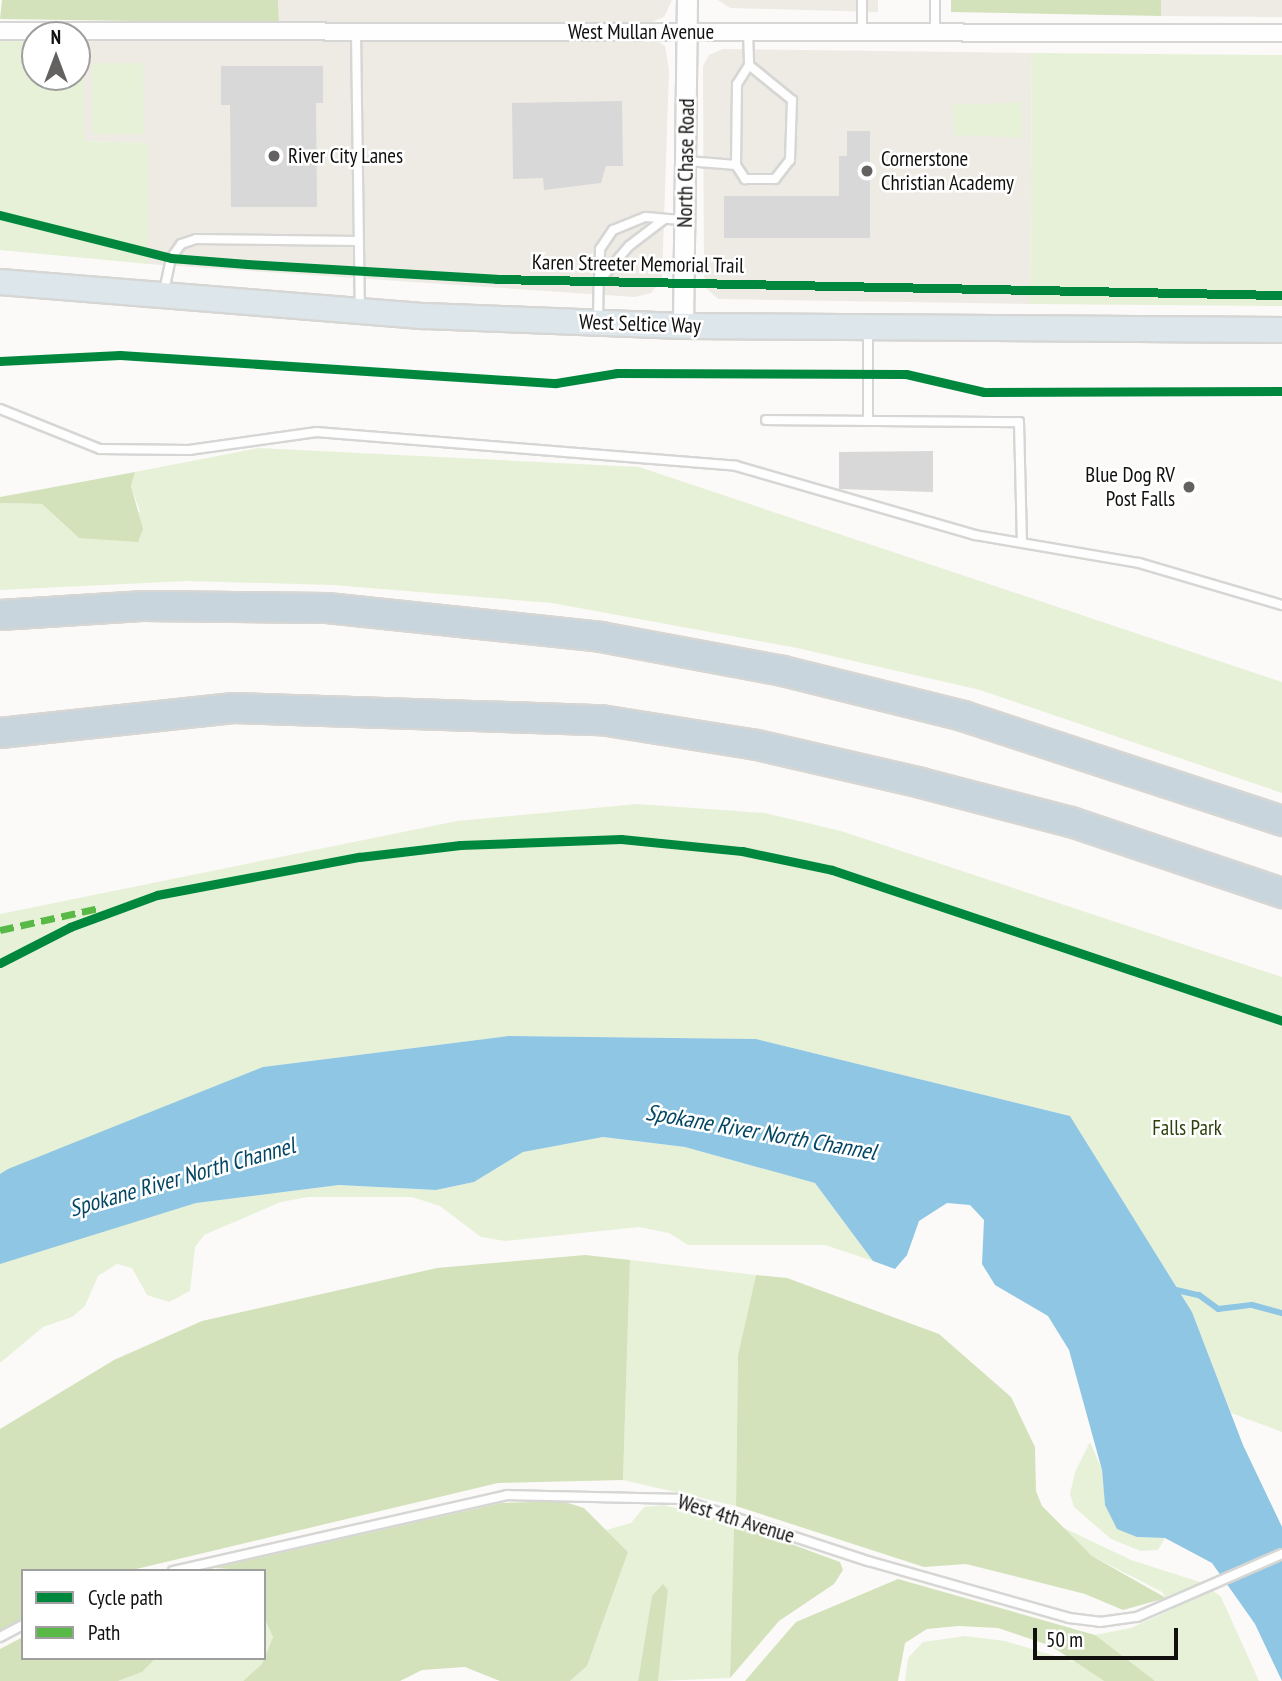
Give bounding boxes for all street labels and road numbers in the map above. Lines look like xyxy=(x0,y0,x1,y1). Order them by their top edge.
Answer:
street label: West Mullan Avenue xyxy=(568,19,714,45)
street label: North Chase Road xyxy=(672,98,700,228)
street label: Karen Streeter Memorial Trail xyxy=(531,250,745,278)
street label: West Seltice Way xyxy=(579,309,701,339)
street label: West 4th Avenue xyxy=(674,1489,798,1549)

